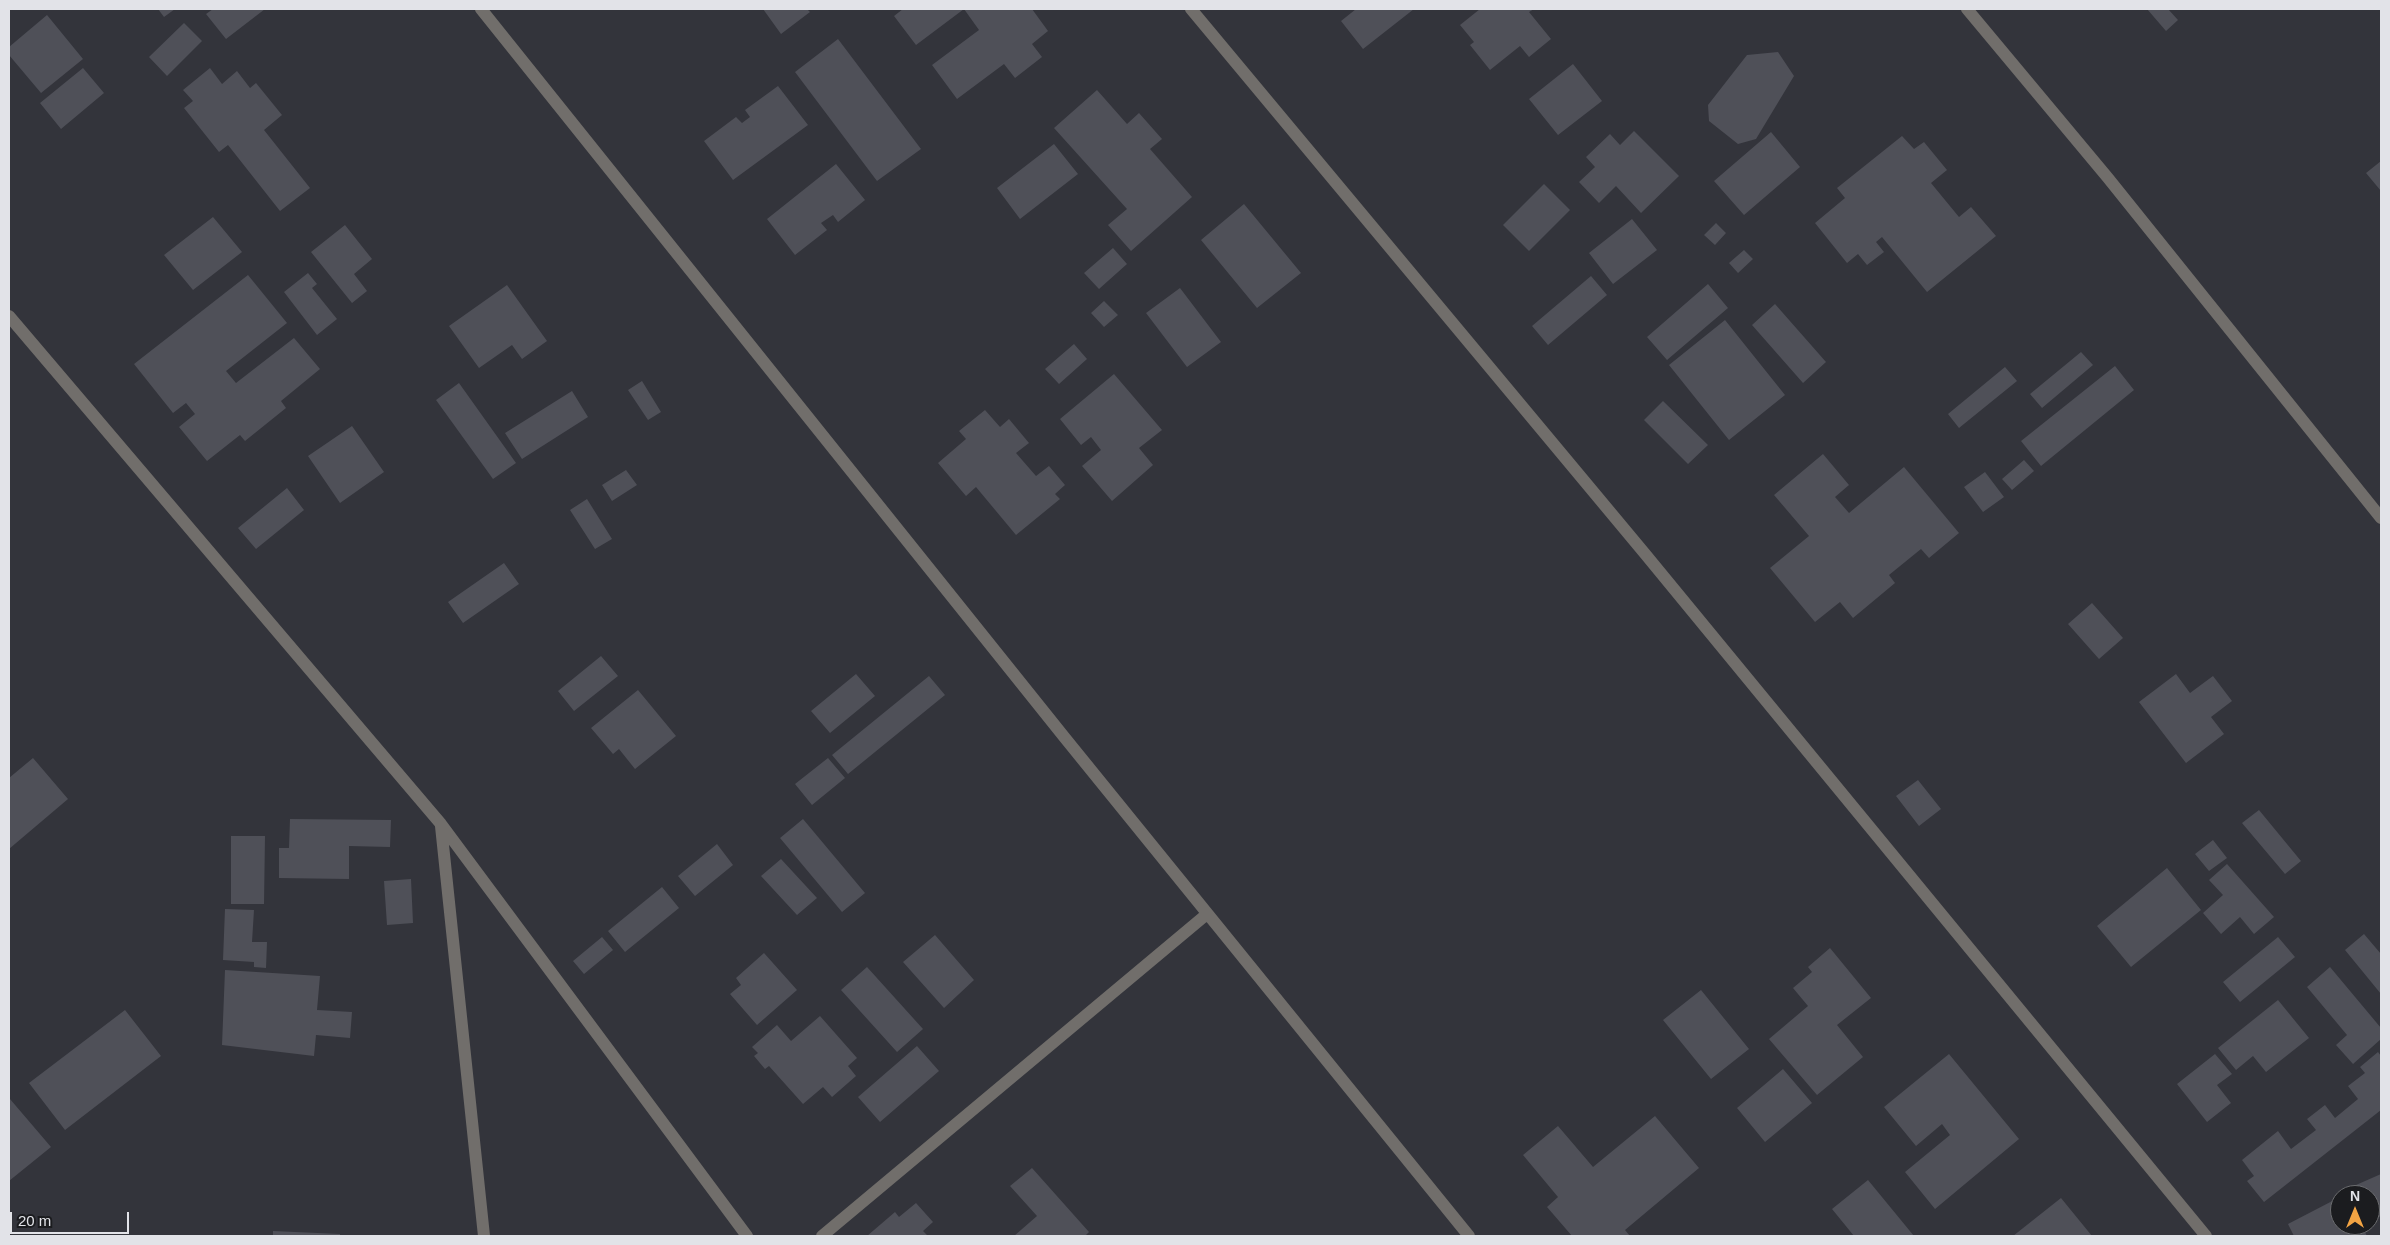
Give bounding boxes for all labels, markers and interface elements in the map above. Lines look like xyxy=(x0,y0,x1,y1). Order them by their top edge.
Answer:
north arrow xyxy=(2330,1185,2380,1235)
text: N xyxy=(2350,1188,2360,1204)
scale bar xyxy=(12,1202,131,1234)
text: 20 m xyxy=(18,1212,51,1229)

